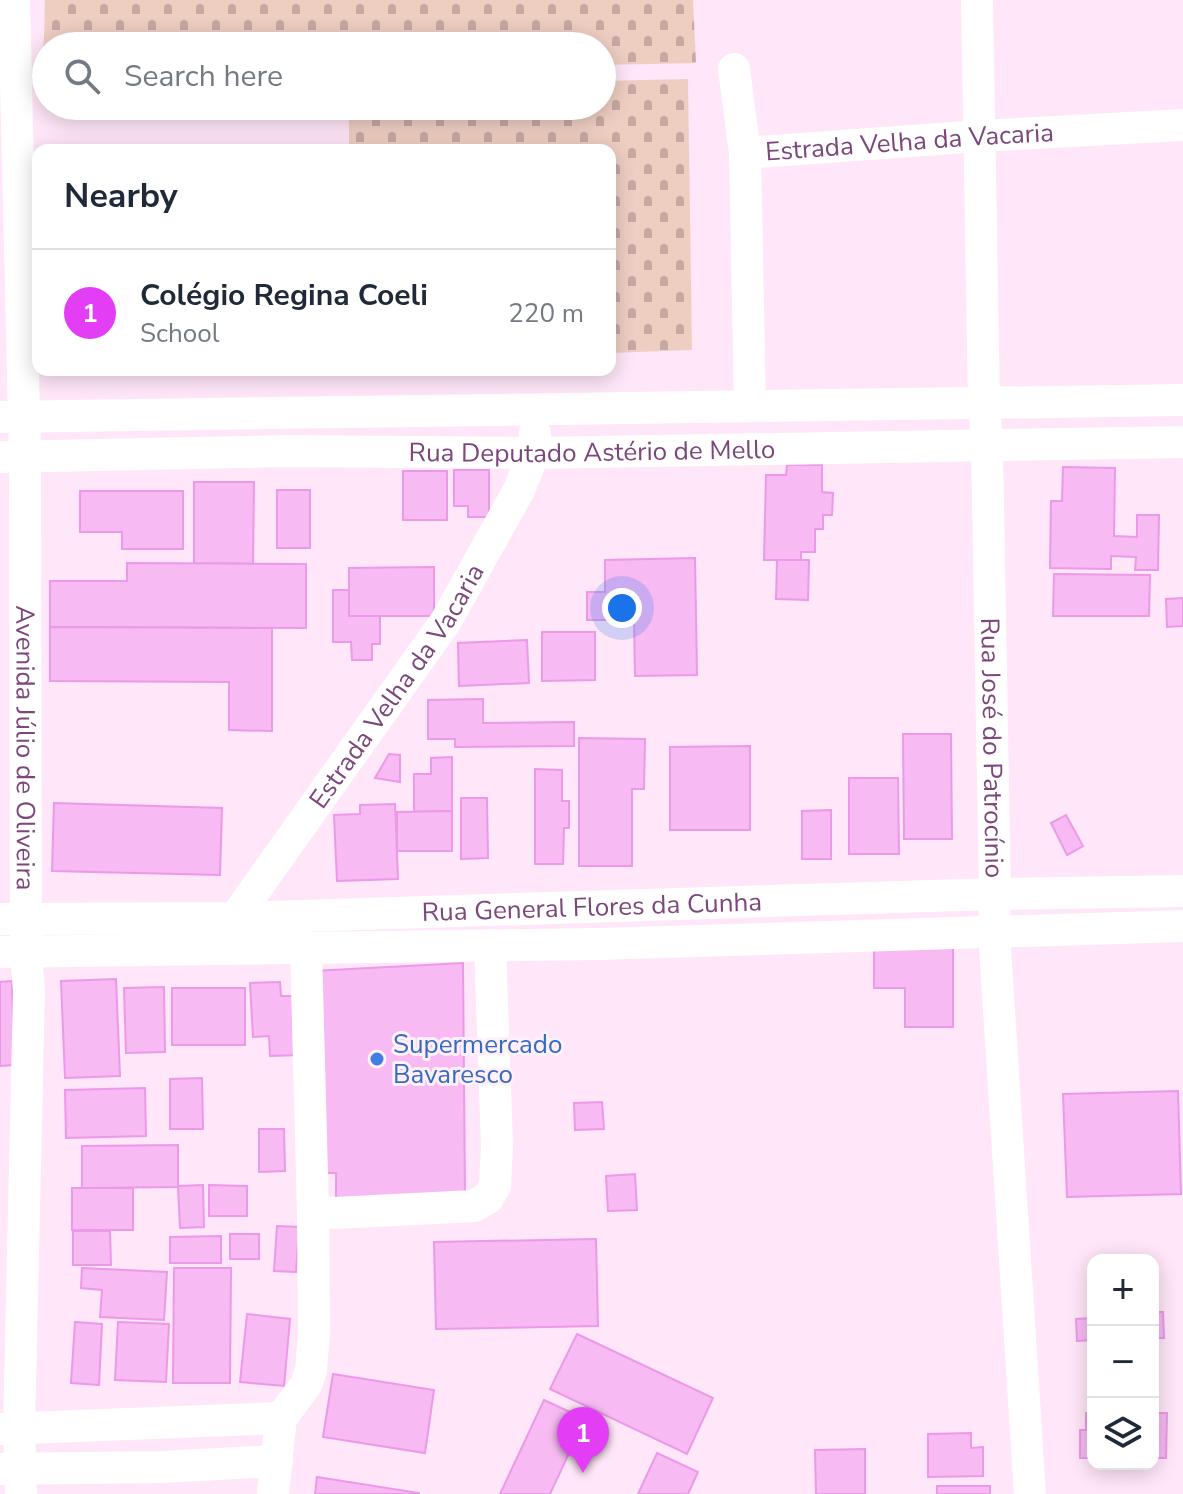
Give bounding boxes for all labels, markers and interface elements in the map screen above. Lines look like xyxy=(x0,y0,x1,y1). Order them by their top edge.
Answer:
search box xyxy=(32,32,616,120)
icon: search xyxy=(60,54,104,98)
text: Search here xyxy=(124,56,283,97)
street label: Estrada Velha da Vacaria xyxy=(764,115,1055,169)
text: Nearby xyxy=(64,173,178,219)
text: Colégio Regina Coeli xyxy=(140,275,428,316)
text: 1 xyxy=(82,296,98,331)
text: 220 m xyxy=(508,296,584,331)
text: School xyxy=(140,316,219,351)
street label: Rua Deputado Astério de Mello xyxy=(408,431,776,471)
street label: Estrada Velha da Vacaria xyxy=(301,557,492,815)
your location xyxy=(602,588,642,628)
street label: Avenida Júlio de Oliveira xyxy=(8,605,43,891)
street label: Rua José do Patrocínio xyxy=(973,617,1012,878)
street label: Rua General Flores da Cunha xyxy=(421,884,763,930)
place label: Supermercado Bavaresco xyxy=(393,1027,562,1092)
marker: Supermercado Bavaresco xyxy=(368,1050,386,1068)
map controls xyxy=(1087,1254,1159,1470)
button: + xyxy=(1087,1254,1159,1326)
button: − xyxy=(1087,1326,1159,1398)
button: layers xyxy=(1087,1398,1159,1470)
pin: 1 xyxy=(557,1407,609,1473)

